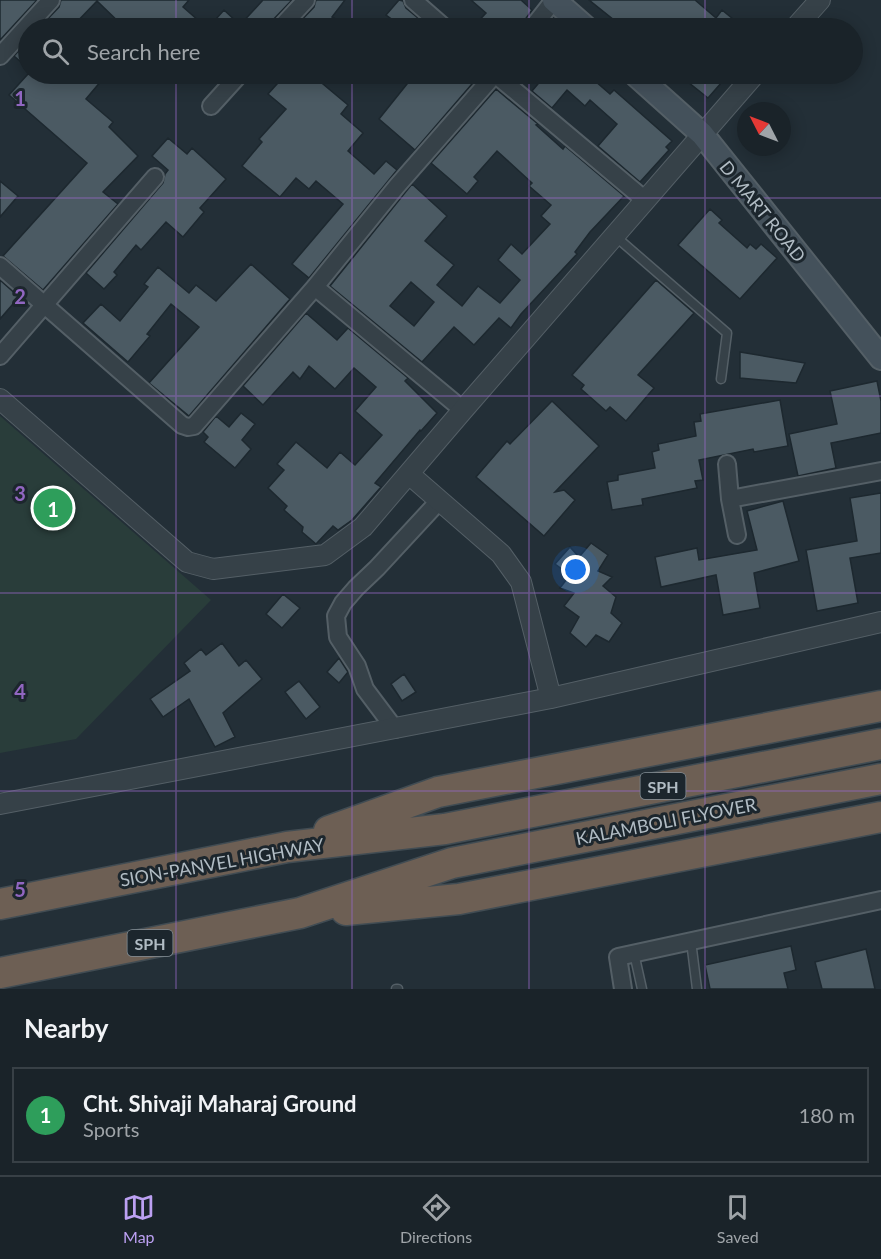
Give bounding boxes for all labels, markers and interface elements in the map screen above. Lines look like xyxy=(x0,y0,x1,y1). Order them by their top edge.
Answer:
search box xyxy=(18,18,863,84)
icon: search xyxy=(39,35,72,68)
text: Search here xyxy=(87,38,200,65)
text: 1 xyxy=(14,86,26,110)
north arrow xyxy=(737,102,791,156)
street label: D MART ROAD xyxy=(715,156,811,266)
text: 2 xyxy=(14,284,26,308)
text: 3 xyxy=(14,481,26,505)
pin: 1 xyxy=(34,486,72,530)
your location xyxy=(561,555,590,584)
text: 4 xyxy=(14,679,26,703)
road number: SPH xyxy=(640,773,686,799)
street label: KALAMBOLI FLYOVER xyxy=(574,793,759,849)
street label: SION-PANVEL HIGHWAY xyxy=(118,833,327,891)
text: 5 xyxy=(14,877,26,901)
road number: SPH xyxy=(128,930,172,956)
text: Nearby xyxy=(24,1012,109,1044)
text: Cht. Shivaji Maharaj Ground xyxy=(83,1090,357,1117)
text: 1 xyxy=(40,1103,51,1127)
text: 180 m xyxy=(799,1103,855,1127)
text: Sports xyxy=(83,1117,139,1141)
tab: Map xyxy=(122,1191,155,1246)
tab: Directions xyxy=(400,1191,472,1246)
tab: Saved xyxy=(717,1191,759,1246)

